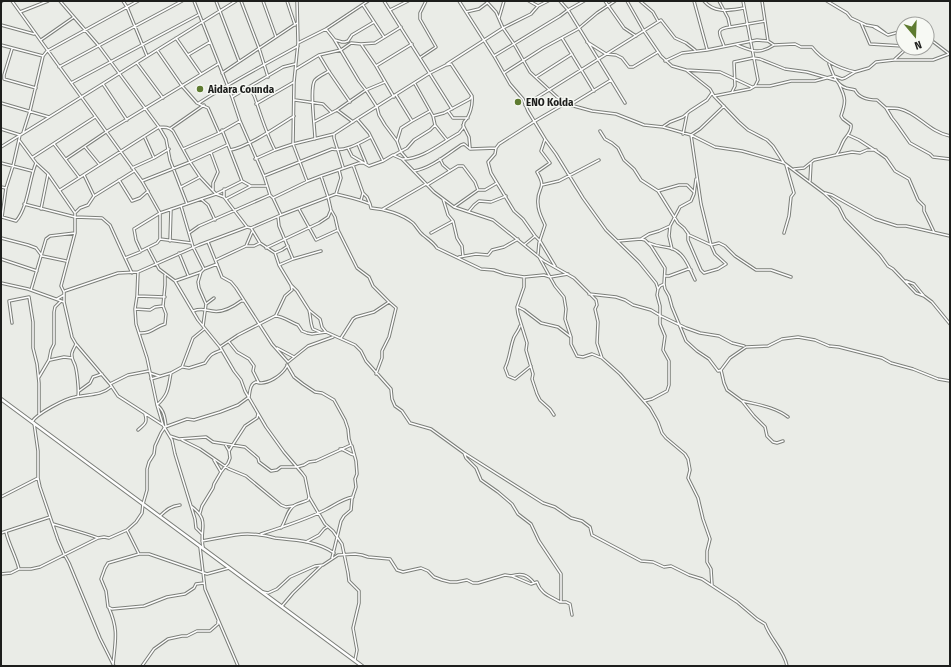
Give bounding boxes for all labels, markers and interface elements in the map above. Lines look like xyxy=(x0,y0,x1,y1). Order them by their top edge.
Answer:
north arrow xyxy=(895,16,935,56)
text: N xyxy=(913,38,923,52)
place label: Aidara Counda xyxy=(207,83,275,96)
marker: Aidara Counda xyxy=(195,84,205,94)
place label: ENO Kolda xyxy=(526,96,574,109)
marker: ENO Kolda xyxy=(513,97,523,107)

